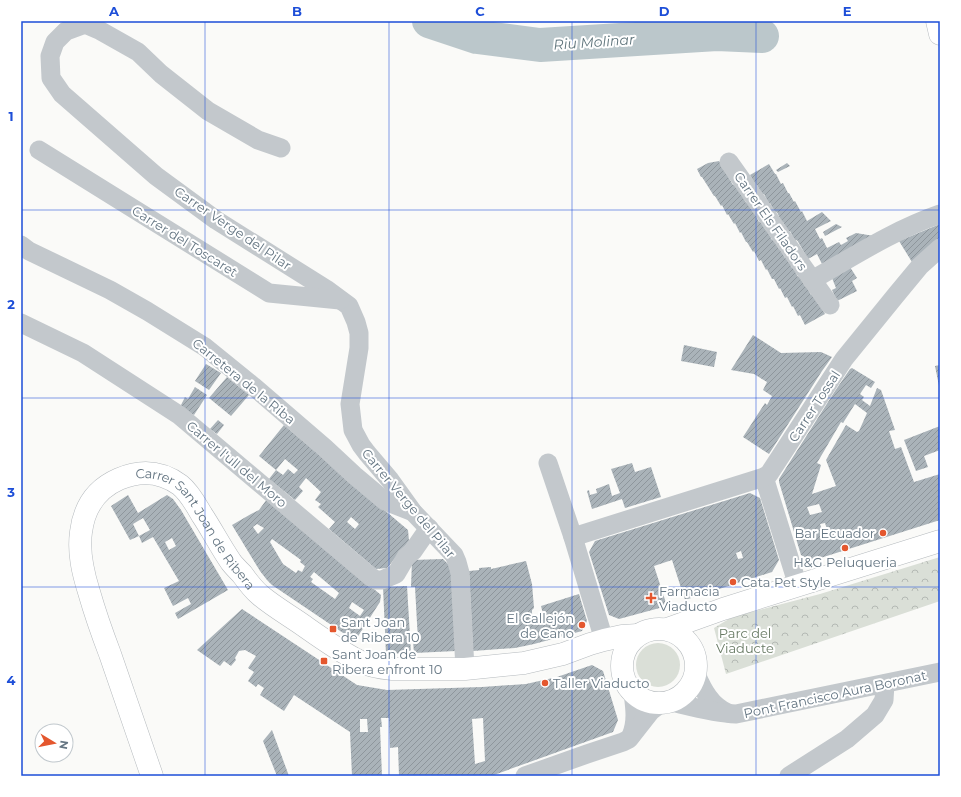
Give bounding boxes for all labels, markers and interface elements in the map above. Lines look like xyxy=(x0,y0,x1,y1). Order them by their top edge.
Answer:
text: A xyxy=(108,3,120,19)
text: B xyxy=(292,3,302,19)
text: C xyxy=(475,3,485,19)
text: D xyxy=(659,3,670,19)
text: E xyxy=(843,3,852,19)
water label: Riu Molinar xyxy=(553,30,636,54)
text: 1 xyxy=(8,108,14,124)
street label: Carrer Els Filadors xyxy=(731,169,811,273)
street label: Carrer Verge del Pilar xyxy=(171,183,295,273)
street label: Carrer del Toscaret xyxy=(129,202,241,280)
text: 2 xyxy=(7,296,15,312)
street label: Carretera de la Riba xyxy=(189,335,299,427)
street label: Carrer Tossal xyxy=(785,367,843,445)
street label: Carrer l'ull del Moro xyxy=(184,417,290,511)
street label: Carrer Verge del Pilar xyxy=(359,445,459,561)
street label: Carrer Sant Joan de Ribera xyxy=(135,465,259,593)
text: 3 xyxy=(6,484,15,500)
place label: Bar Ecuador xyxy=(794,525,875,541)
marker: Bar Ecuador xyxy=(878,528,888,538)
marker: H&G Peluqueria xyxy=(840,543,850,553)
place label: H&G Peluqueria xyxy=(793,554,897,570)
place label: Cata Pet Style xyxy=(741,574,831,590)
marker: Cata Pet Style xyxy=(728,577,738,587)
place label: Farmacia Viaducto xyxy=(659,583,720,614)
marker: Farmacia Viaducto xyxy=(646,593,656,603)
place label: El Callejón de Cano xyxy=(506,610,574,641)
place label: Sant Joan de Ribera 10 xyxy=(341,614,420,645)
marker: El Callejón de Cano xyxy=(577,620,587,630)
marker: Sant Joan de Ribera 10 xyxy=(328,624,338,634)
park label: Parc del Viaducte xyxy=(716,625,774,656)
place label: Sant Joan de Ribera enfront 10 xyxy=(332,646,442,677)
marker: Sant Joan de Ribera enfront 10 xyxy=(319,656,329,666)
street label: Pont Francisco Aura Boronat xyxy=(742,667,928,721)
text: 4 xyxy=(7,672,16,688)
place label: Taller Viaducto xyxy=(553,675,649,691)
marker: Taller Viaducto xyxy=(540,678,550,688)
north arrow xyxy=(34,723,74,763)
text: N xyxy=(56,739,72,750)

